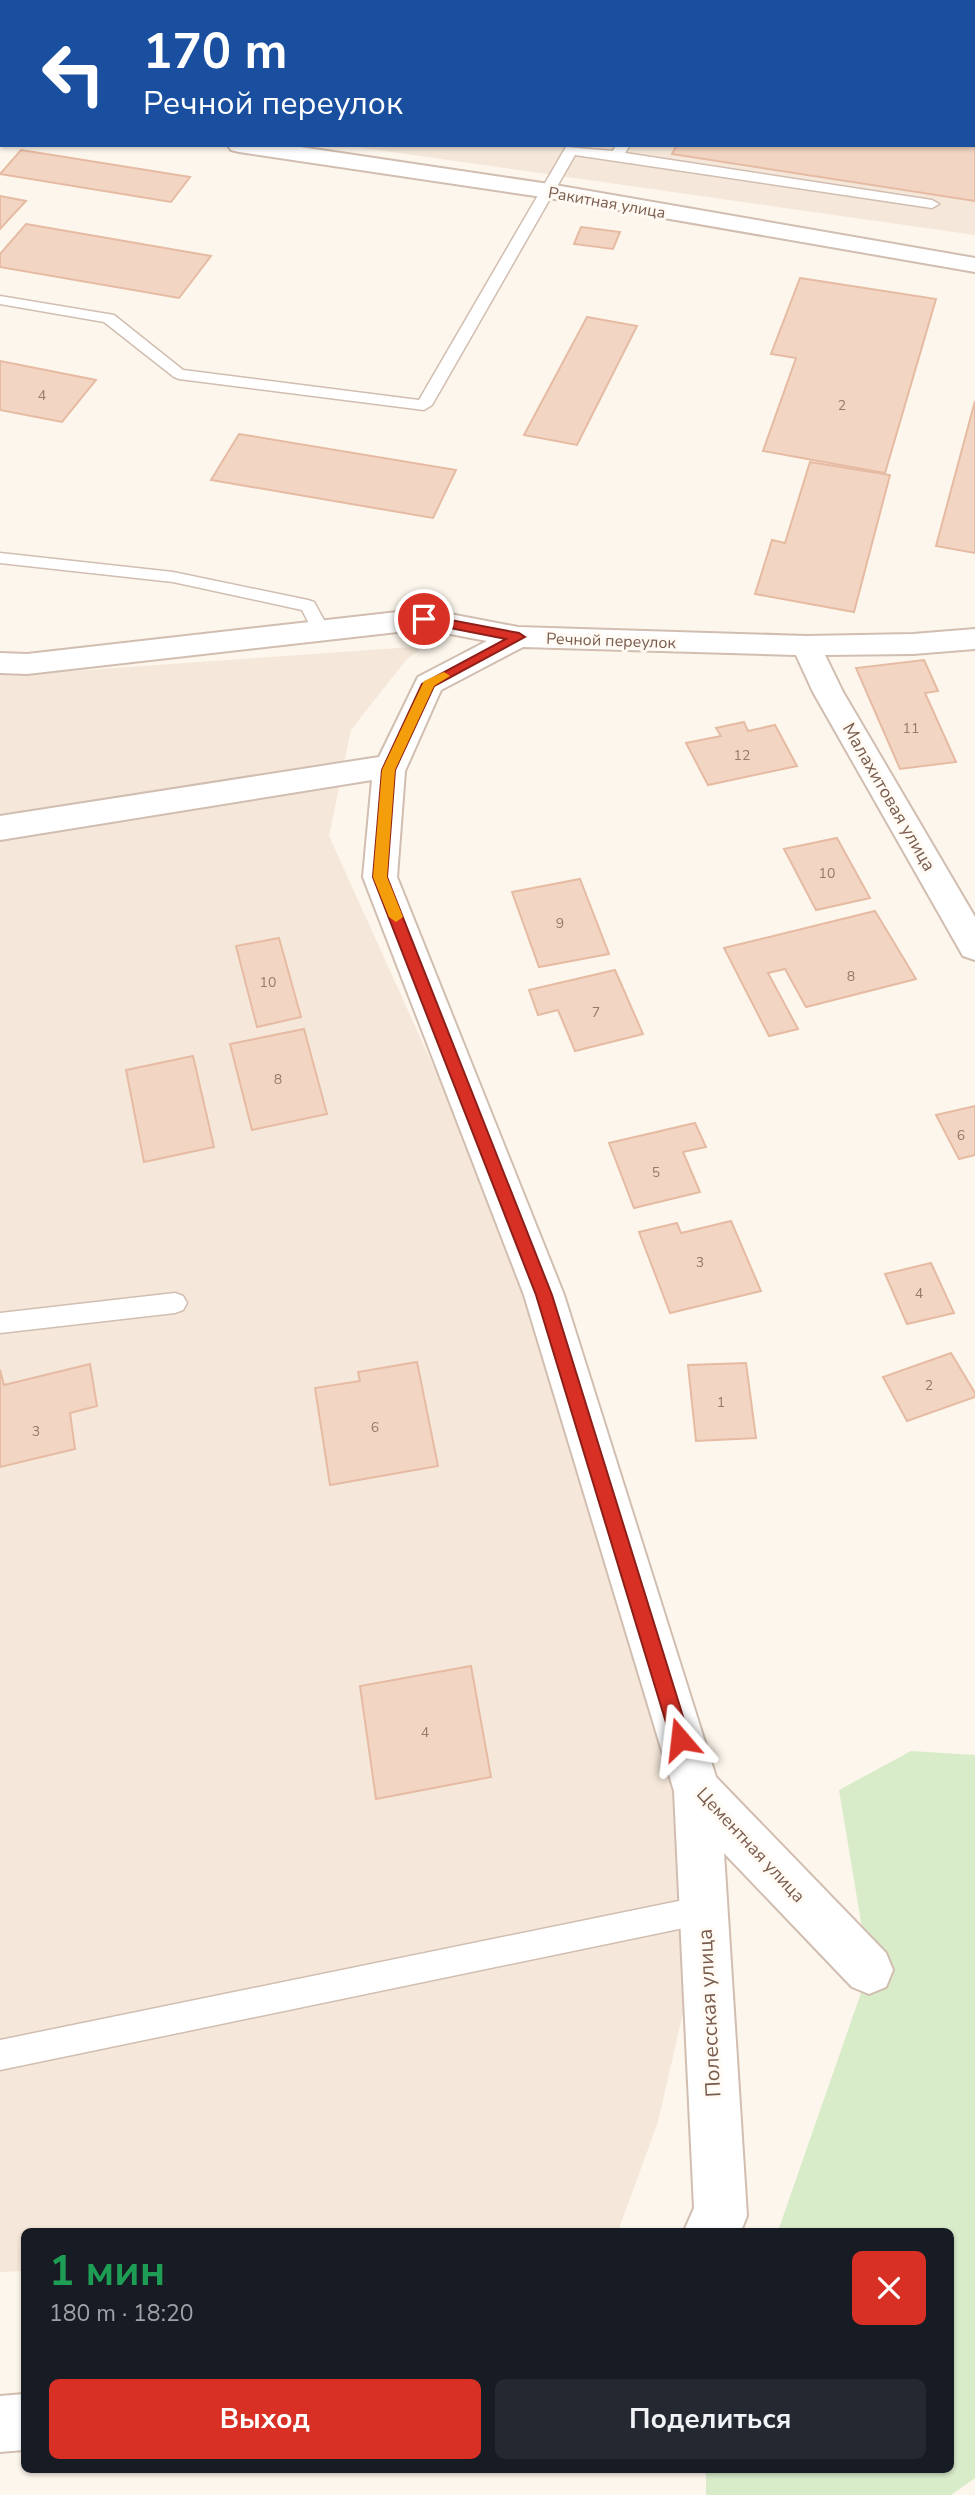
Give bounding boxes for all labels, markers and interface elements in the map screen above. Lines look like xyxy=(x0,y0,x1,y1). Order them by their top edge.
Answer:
text: 170 m xyxy=(143,18,287,85)
icon: left xyxy=(28,28,119,119)
text: Речной переулок xyxy=(143,82,403,125)
street label: Ракитная улица xyxy=(546,182,667,224)
house number: 4 xyxy=(38,386,46,405)
house number: 2 xyxy=(838,396,846,415)
pin xyxy=(394,589,454,649)
icon: arrive xyxy=(405,600,443,638)
street label: Речной переулок xyxy=(546,628,677,654)
street label: Малахитовая улица xyxy=(837,718,941,876)
house number: 11 xyxy=(903,719,919,738)
house number: 12 xyxy=(734,746,750,765)
house number: 10 xyxy=(819,864,835,883)
house number: 9 xyxy=(556,914,564,933)
house number: 8 xyxy=(847,967,855,986)
house number: 10 xyxy=(260,973,276,992)
house number: 7 xyxy=(592,1003,600,1022)
house number: 8 xyxy=(274,1070,282,1089)
house number: 6 xyxy=(957,1126,965,1145)
house number: 5 xyxy=(652,1163,660,1182)
house number: 3 xyxy=(696,1253,704,1272)
house number: 4 xyxy=(915,1284,923,1303)
house number: 2 xyxy=(925,1376,933,1395)
house number: 1 xyxy=(717,1393,725,1412)
house number: 6 xyxy=(371,1418,379,1437)
house number: 3 xyxy=(32,1422,40,1441)
position arrow xyxy=(643,1702,717,1776)
house number: 4 xyxy=(421,1723,429,1742)
street label: Цементная улица xyxy=(691,1782,811,1908)
street label: Полесская улица xyxy=(691,1928,727,2098)
text: 1 мин xyxy=(49,2243,165,2300)
button: close xyxy=(852,2251,926,2325)
text: 180 m · 18:20 xyxy=(49,2298,194,2329)
button: Выход xyxy=(49,2379,481,2459)
button: Поделиться xyxy=(495,2379,926,2459)

